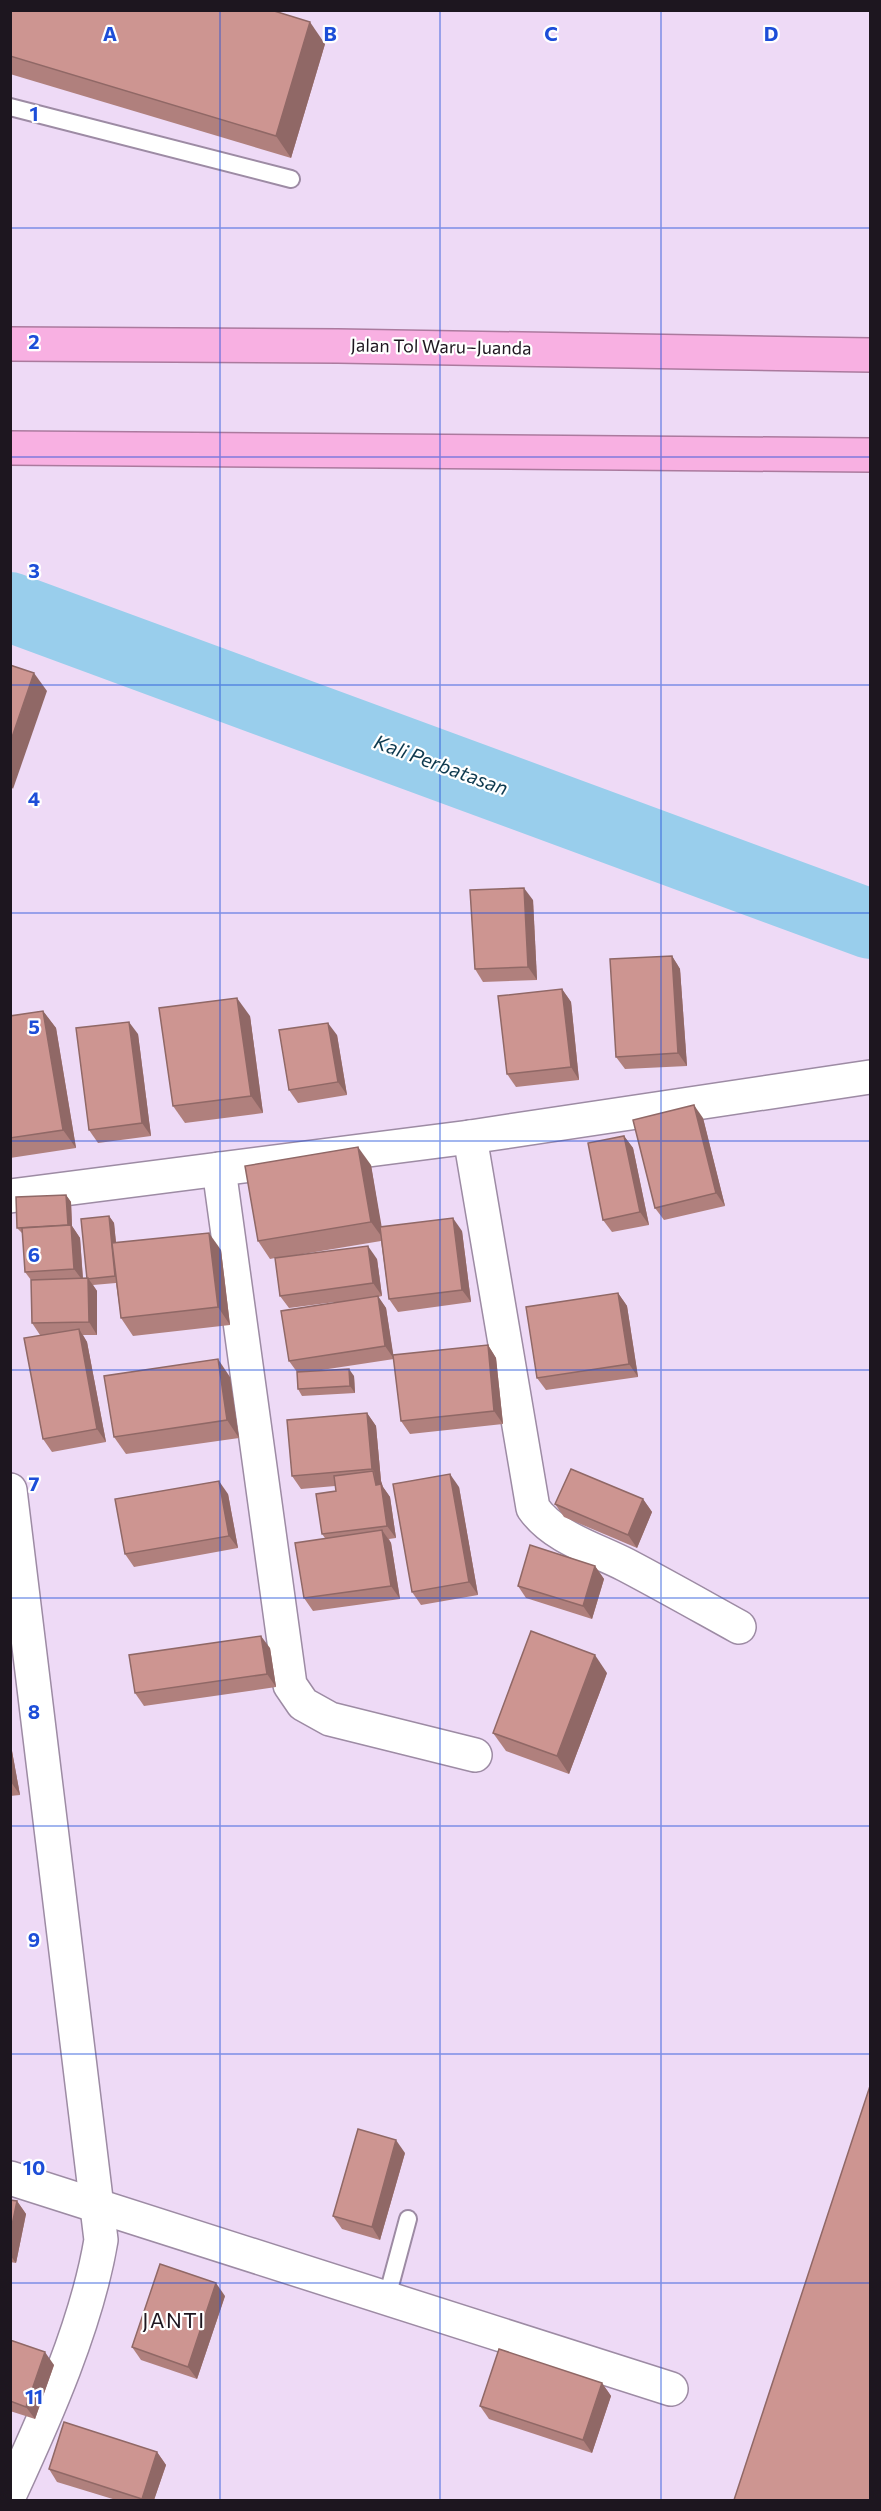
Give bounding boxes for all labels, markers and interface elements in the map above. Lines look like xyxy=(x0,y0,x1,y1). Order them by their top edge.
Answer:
text: A xyxy=(103,21,117,45)
text: B xyxy=(323,21,337,45)
text: C xyxy=(544,21,558,45)
text: D xyxy=(764,21,778,45)
text: 1 xyxy=(29,101,39,125)
text: 2 xyxy=(28,329,40,353)
street label: Jalan Tol Waru–Juanda xyxy=(350,333,532,359)
text: 3 xyxy=(28,558,40,582)
water label: Kali Perbatasan xyxy=(371,729,512,799)
text: 4 xyxy=(28,786,40,810)
text: 5 xyxy=(28,1014,40,1038)
text: 6 xyxy=(28,1242,40,1266)
text: 7 xyxy=(29,1471,40,1495)
text: 8 xyxy=(28,1699,40,1723)
text: 9 xyxy=(28,1927,40,1951)
text: 10 xyxy=(23,2155,45,2179)
district label: JANTI xyxy=(142,2307,206,2332)
text: 11 xyxy=(25,2384,43,2408)

